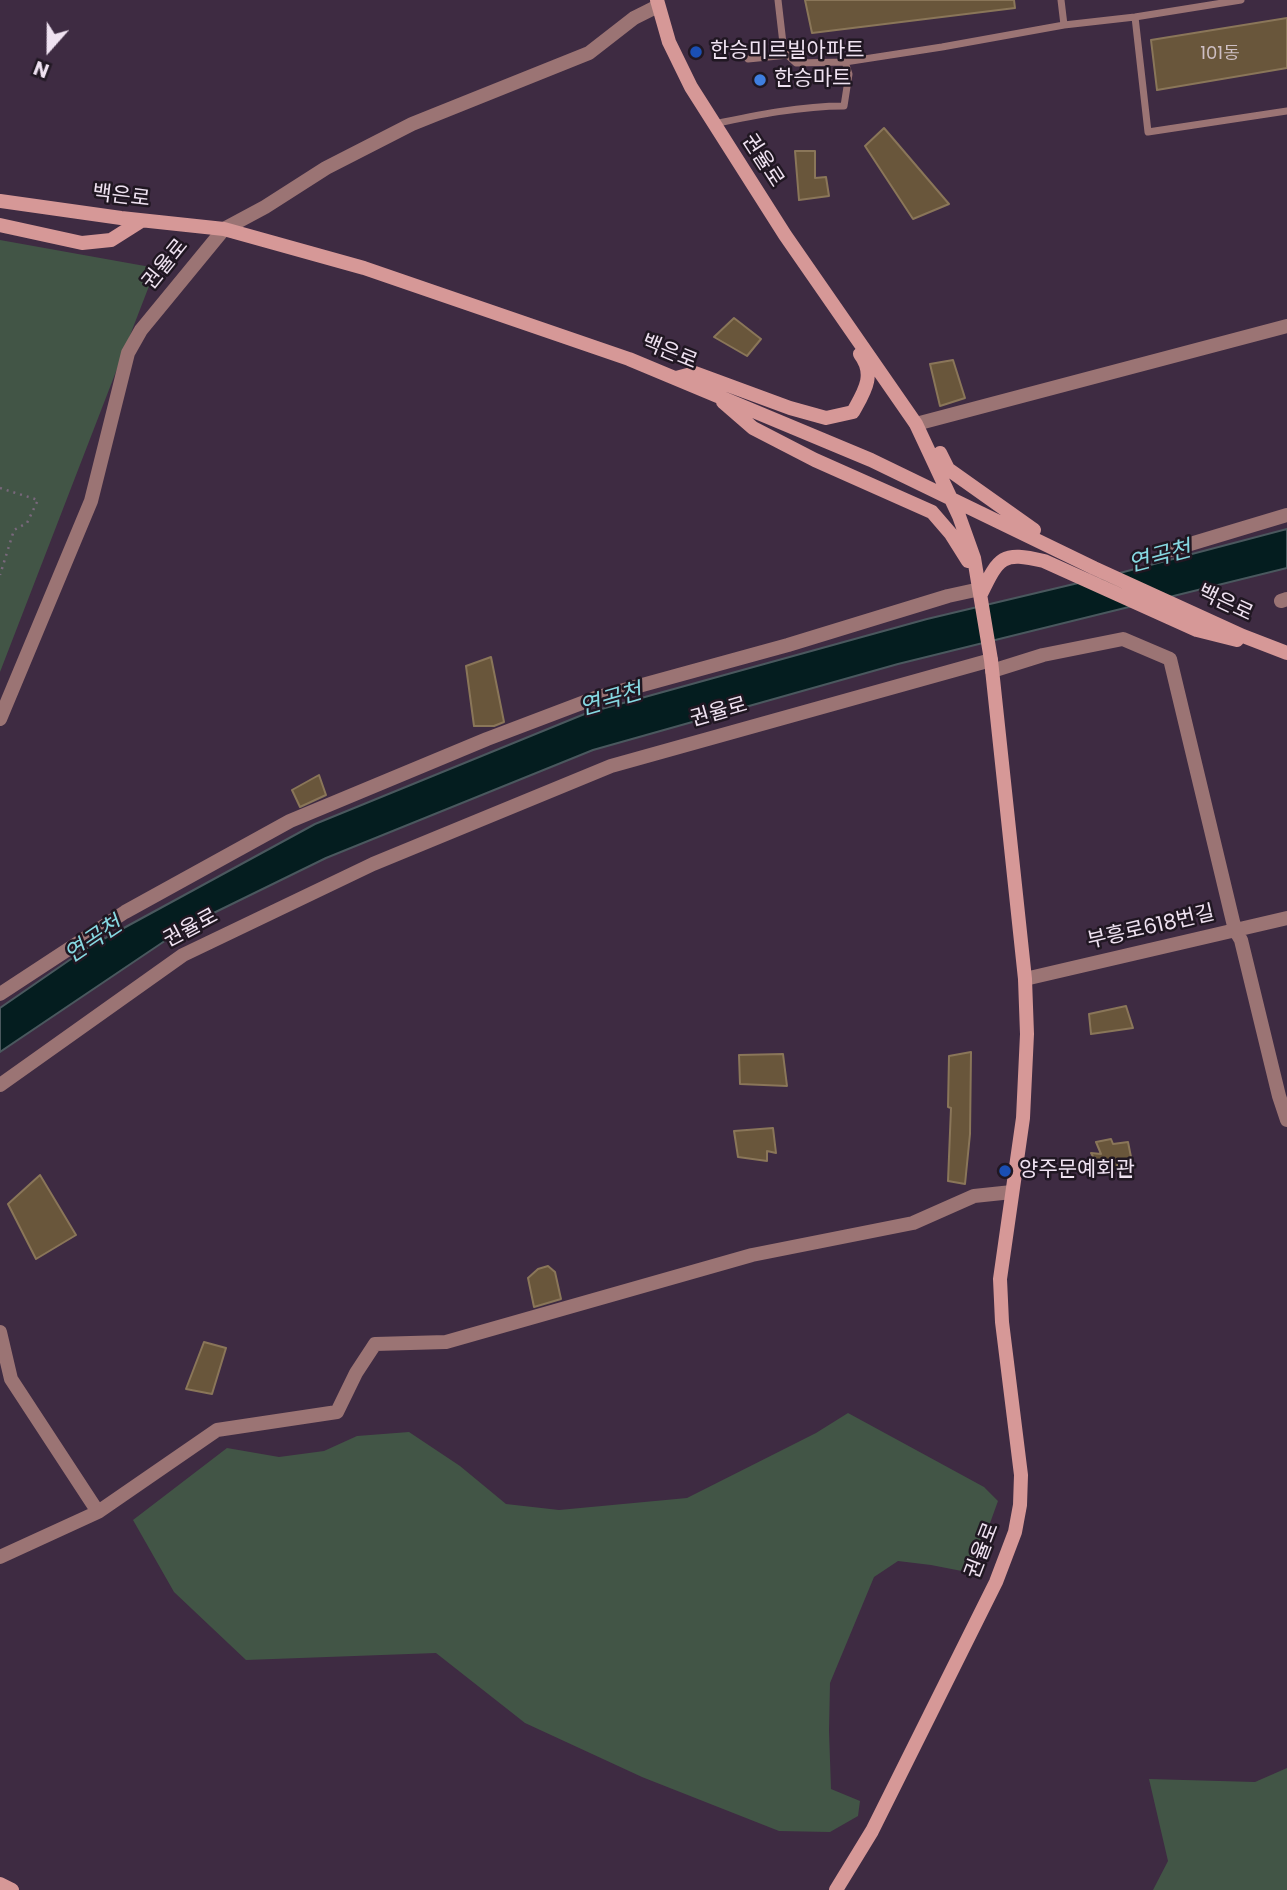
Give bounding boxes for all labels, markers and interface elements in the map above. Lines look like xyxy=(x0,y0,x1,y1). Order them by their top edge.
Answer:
north arrow xyxy=(14,14,84,84)
place label: 한승미르빌아파트 xyxy=(710,39,865,65)
house number: 101동 xyxy=(1200,43,1240,65)
marker: 한승미르빌아파트 xyxy=(688,44,704,60)
text: N xyxy=(30,54,53,84)
place label: 한승마트 xyxy=(774,67,851,93)
marker: 한승마트 xyxy=(752,72,768,88)
street label: 권율로 xyxy=(736,130,788,192)
street label: 백은로 xyxy=(91,181,151,213)
street label: 권율로 xyxy=(138,235,194,295)
street label: 백은로 xyxy=(637,330,701,376)
water label: 연곡천 xyxy=(1126,536,1194,580)
street label: 백은로 xyxy=(1193,580,1257,628)
water label: 연곡천 xyxy=(577,679,645,723)
street label: 권율로 xyxy=(688,693,750,733)
street label: 부흥로618번길 xyxy=(1085,901,1217,955)
street label: 권율로 xyxy=(159,904,223,954)
water label: 연곡천 xyxy=(60,912,128,970)
place label: 양주문예회관 xyxy=(1019,1158,1135,1184)
marker: 양주문예회관 xyxy=(997,1163,1013,1179)
street label: 권율로 xyxy=(961,1519,1005,1583)

